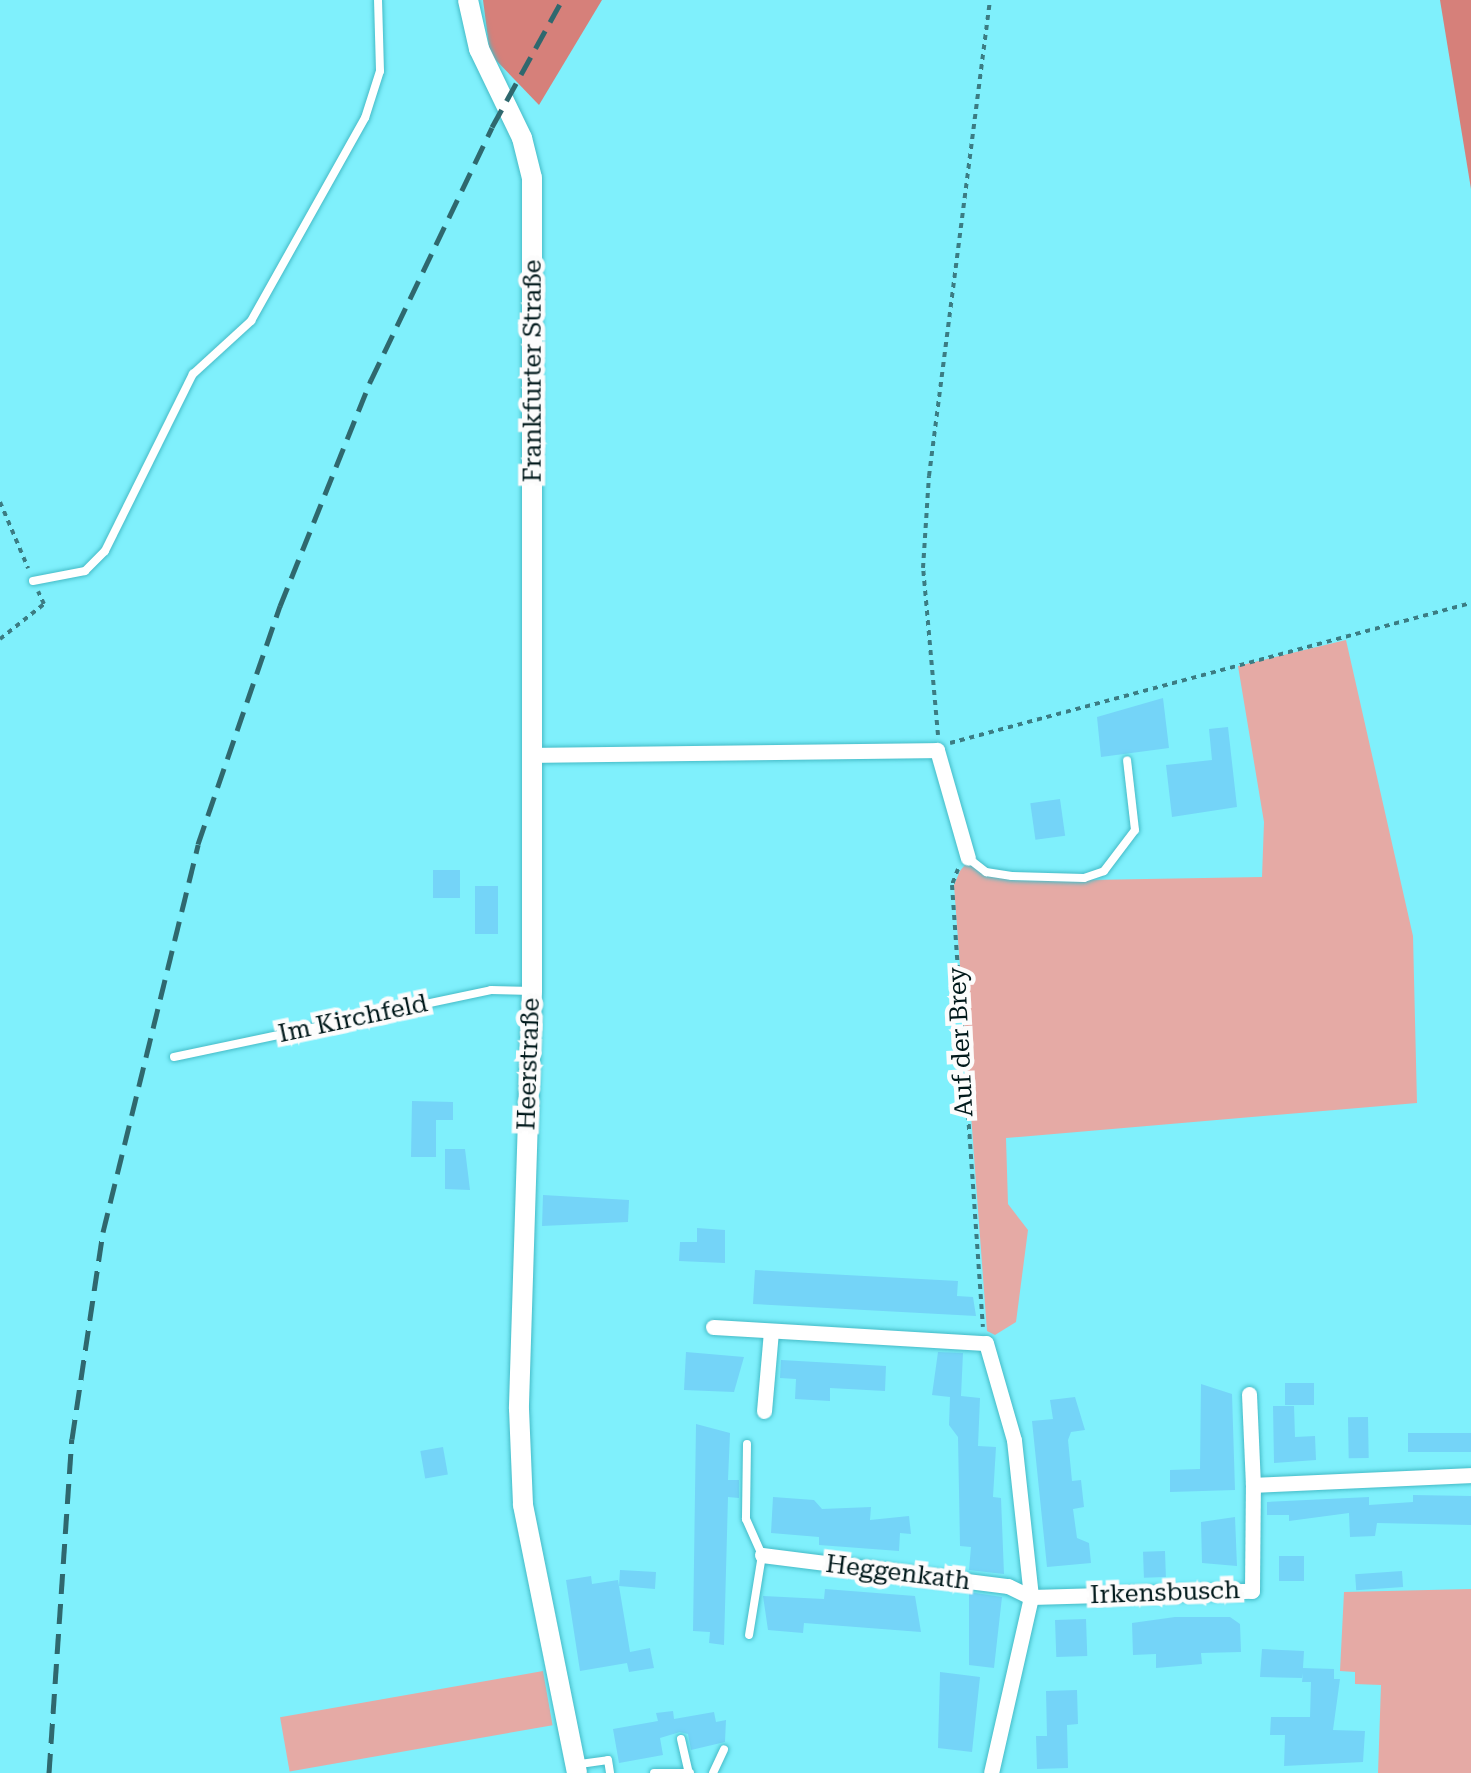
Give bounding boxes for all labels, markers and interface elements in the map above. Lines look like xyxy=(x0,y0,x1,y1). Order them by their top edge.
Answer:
street label: Frankfurter Straße xyxy=(518,260,548,482)
street label: Auf der Brey xyxy=(942,966,980,1118)
street label: Im Kirchfeld xyxy=(276,989,430,1049)
street label: Heerstraße xyxy=(512,997,546,1131)
street label: Heggenkath xyxy=(824,1549,972,1597)
street label: Irkensbusch xyxy=(1089,1575,1241,1611)

